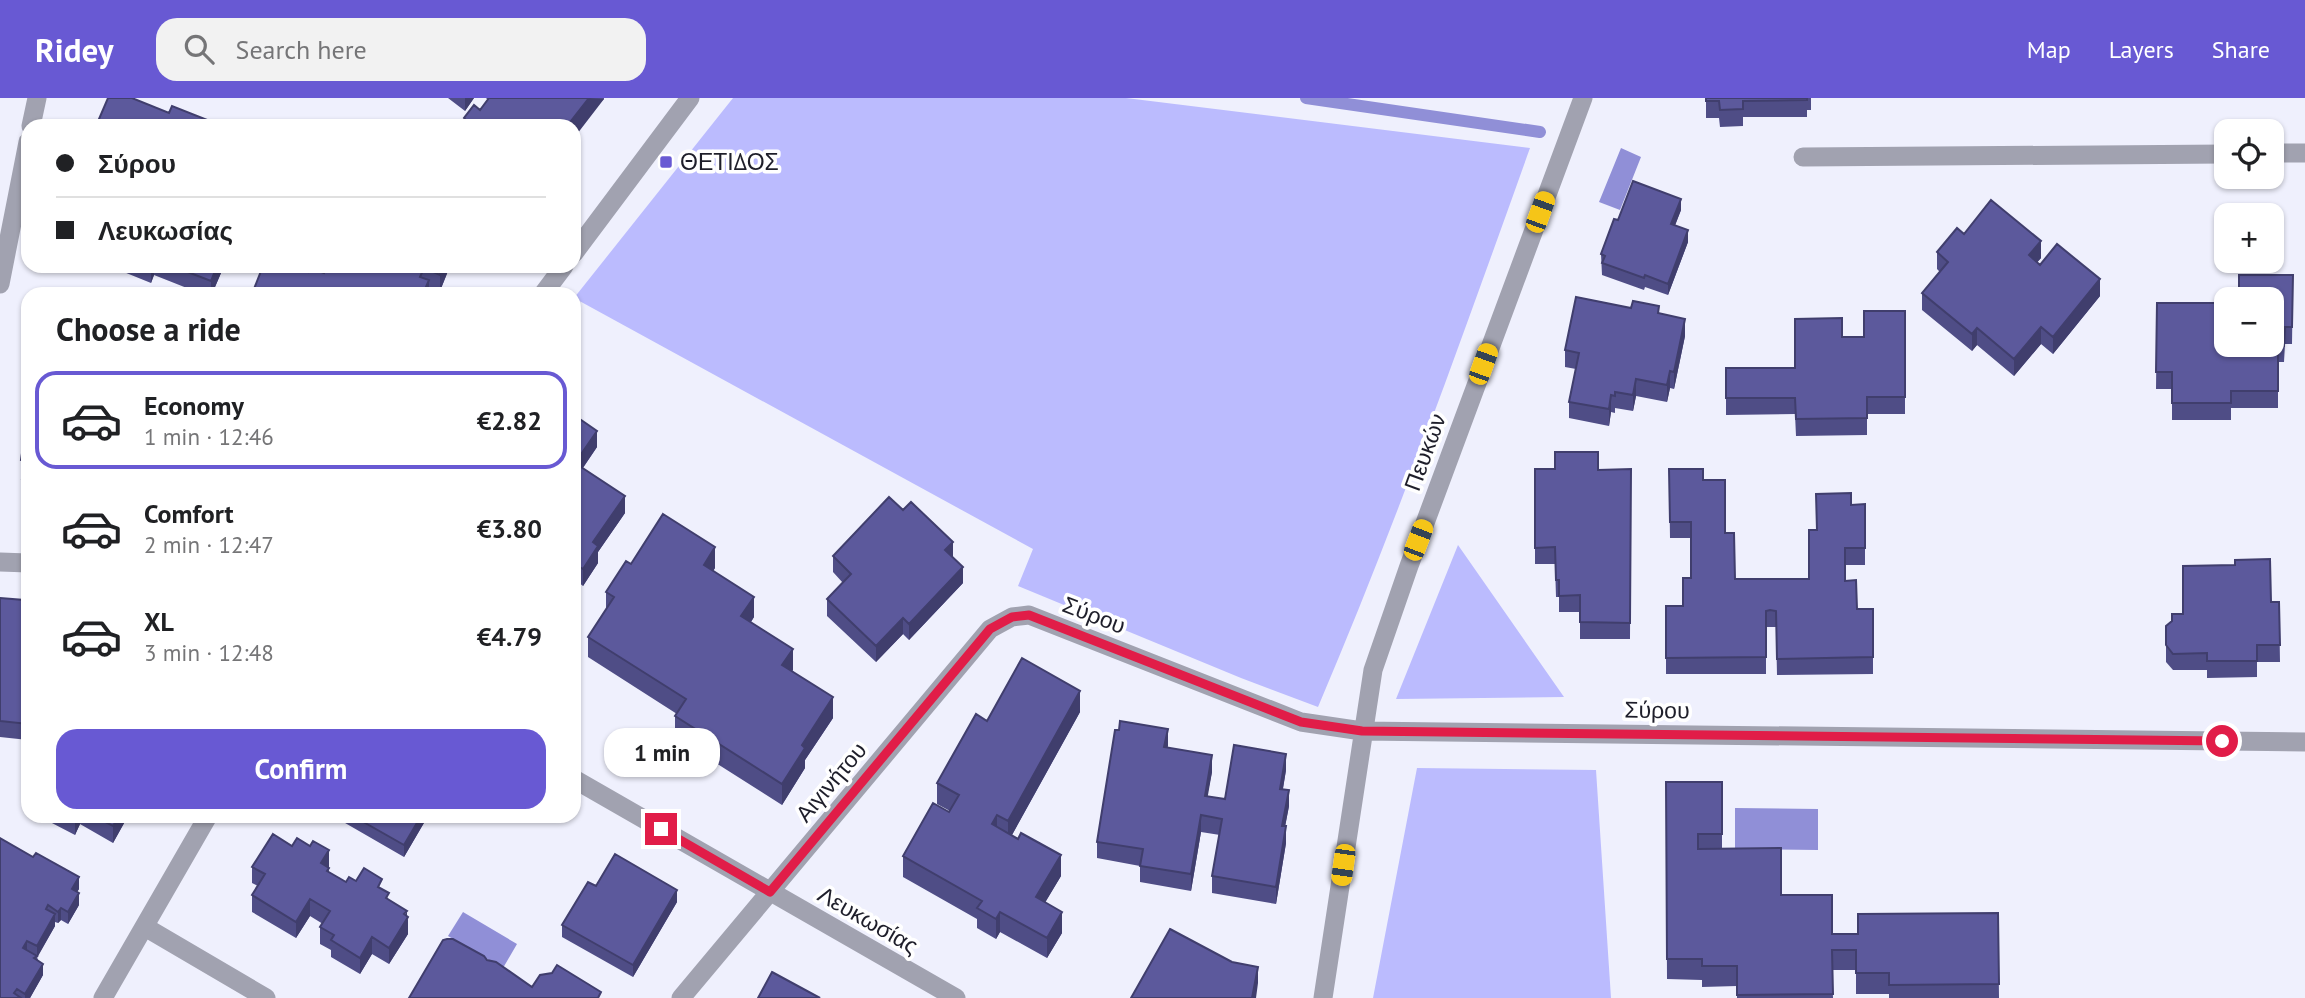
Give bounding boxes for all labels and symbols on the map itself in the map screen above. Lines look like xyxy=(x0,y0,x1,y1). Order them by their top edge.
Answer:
place label: ΘΕΤΙΔΟΣ xyxy=(680,147,779,176)
marker: ΘΕΤΙΔΟΣ xyxy=(658,154,674,170)
car xyxy=(1523,189,1558,235)
car xyxy=(1466,341,1501,387)
street label: Πευκών xyxy=(1397,409,1452,494)
car xyxy=(1401,517,1436,563)
street label: Σύρου xyxy=(1059,589,1130,640)
street label: Σύρου xyxy=(1624,694,1690,725)
route start xyxy=(2206,725,2238,757)
callout: 1 min xyxy=(603,728,719,776)
street label: Αιγινήτου xyxy=(789,736,872,828)
route end xyxy=(645,813,677,845)
car xyxy=(1330,843,1357,887)
street label: Λευκωσίας xyxy=(813,879,924,960)

